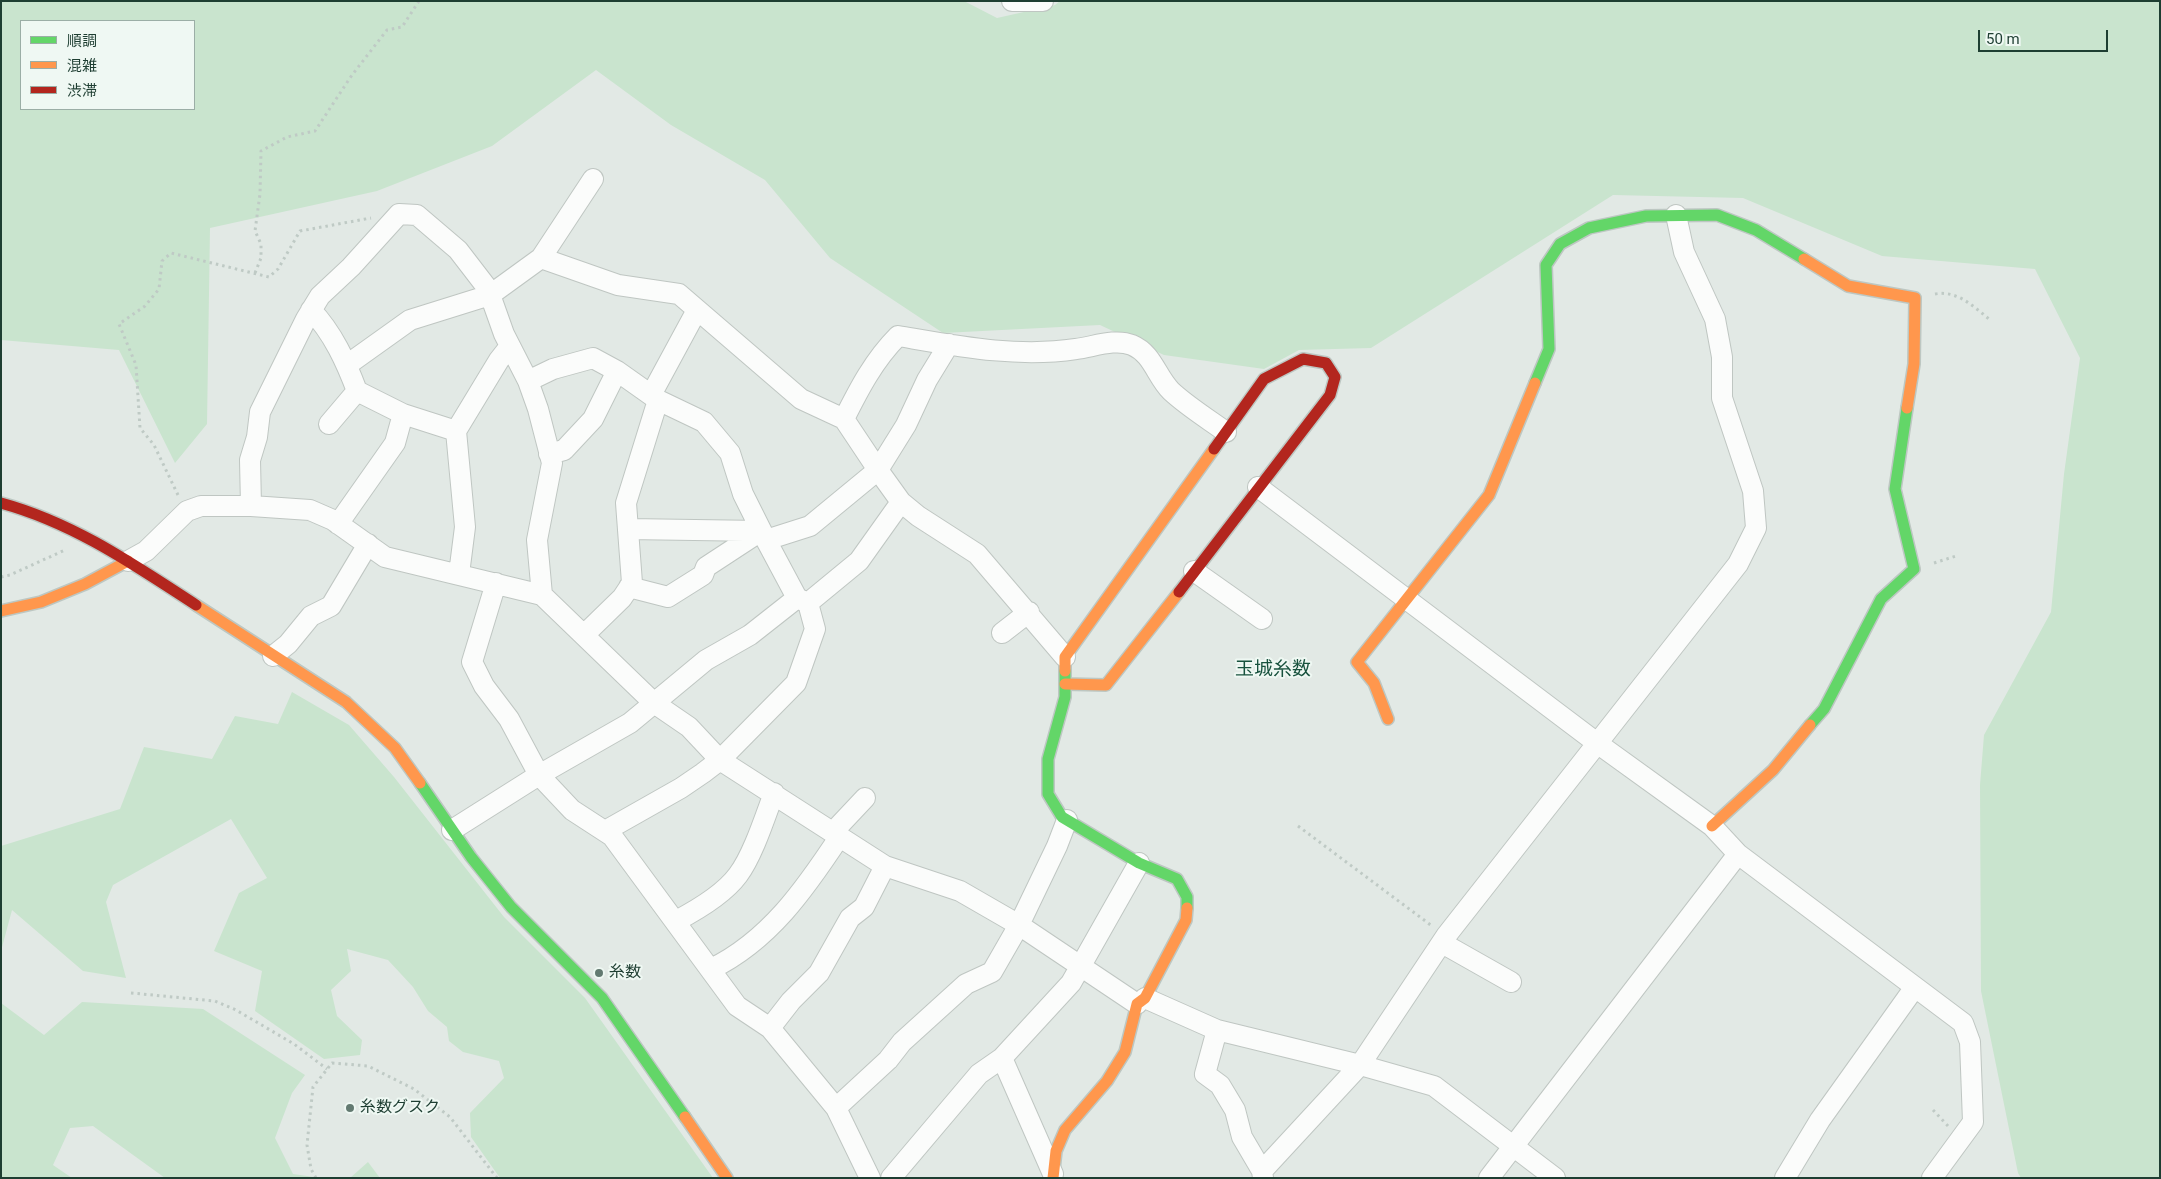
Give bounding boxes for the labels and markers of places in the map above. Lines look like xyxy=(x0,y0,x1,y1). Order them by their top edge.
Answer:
place label: 糸数 xyxy=(609,963,641,983)
marker: 糸数 xyxy=(593,967,605,979)
place label: 糸数グスク xyxy=(360,1098,440,1118)
marker: 糸数グスク xyxy=(344,1102,356,1114)

